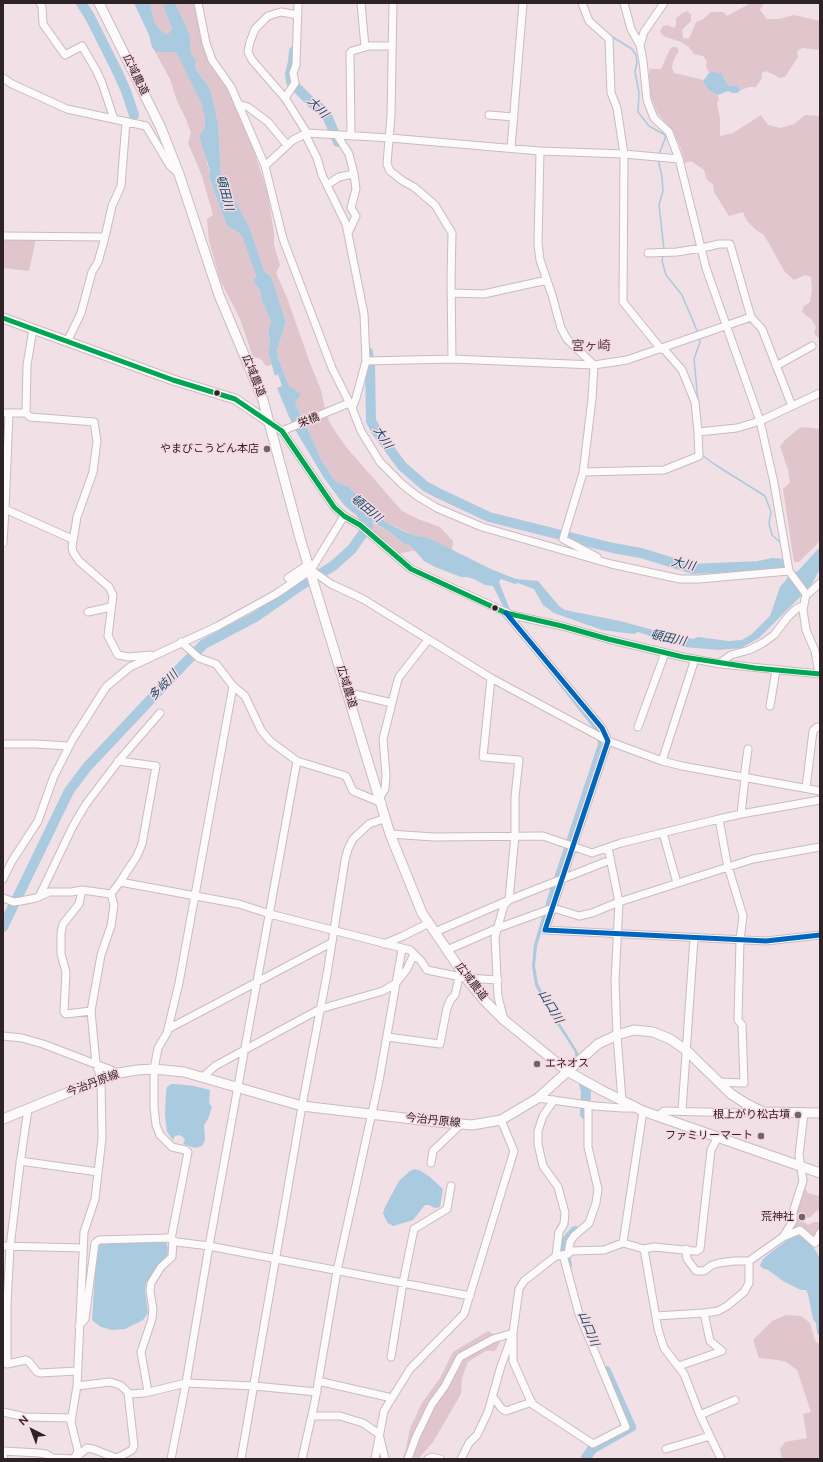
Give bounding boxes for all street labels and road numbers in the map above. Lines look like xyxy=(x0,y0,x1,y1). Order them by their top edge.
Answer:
street label: 広域農道 xyxy=(119,52,151,98)
street label: 広域農道 xyxy=(239,353,267,399)
street label: 栄橋 xyxy=(296,411,322,431)
street label: 広域農道 xyxy=(333,664,359,710)
street label: 広域農道 xyxy=(452,961,490,1003)
street label: 今治丹原線 xyxy=(65,1068,121,1100)
street label: 今治丹原線 xyxy=(405,1112,461,1130)

